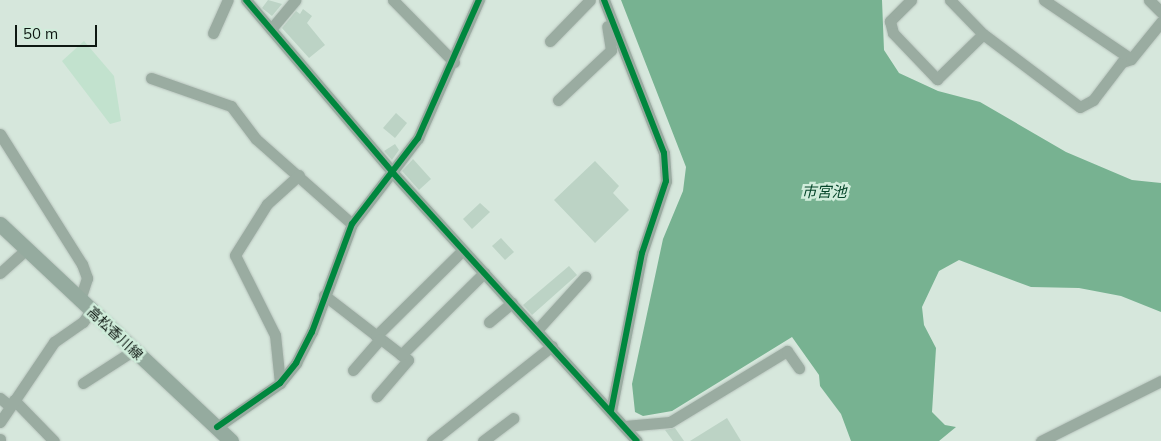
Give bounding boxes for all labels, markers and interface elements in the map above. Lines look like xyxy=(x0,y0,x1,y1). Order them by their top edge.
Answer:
scale bar xyxy=(18,15,100,47)
text: 50 m xyxy=(23,24,58,43)
water label: 市宮池 xyxy=(802,183,846,201)
street label: 高松香川線 xyxy=(84,303,146,363)

